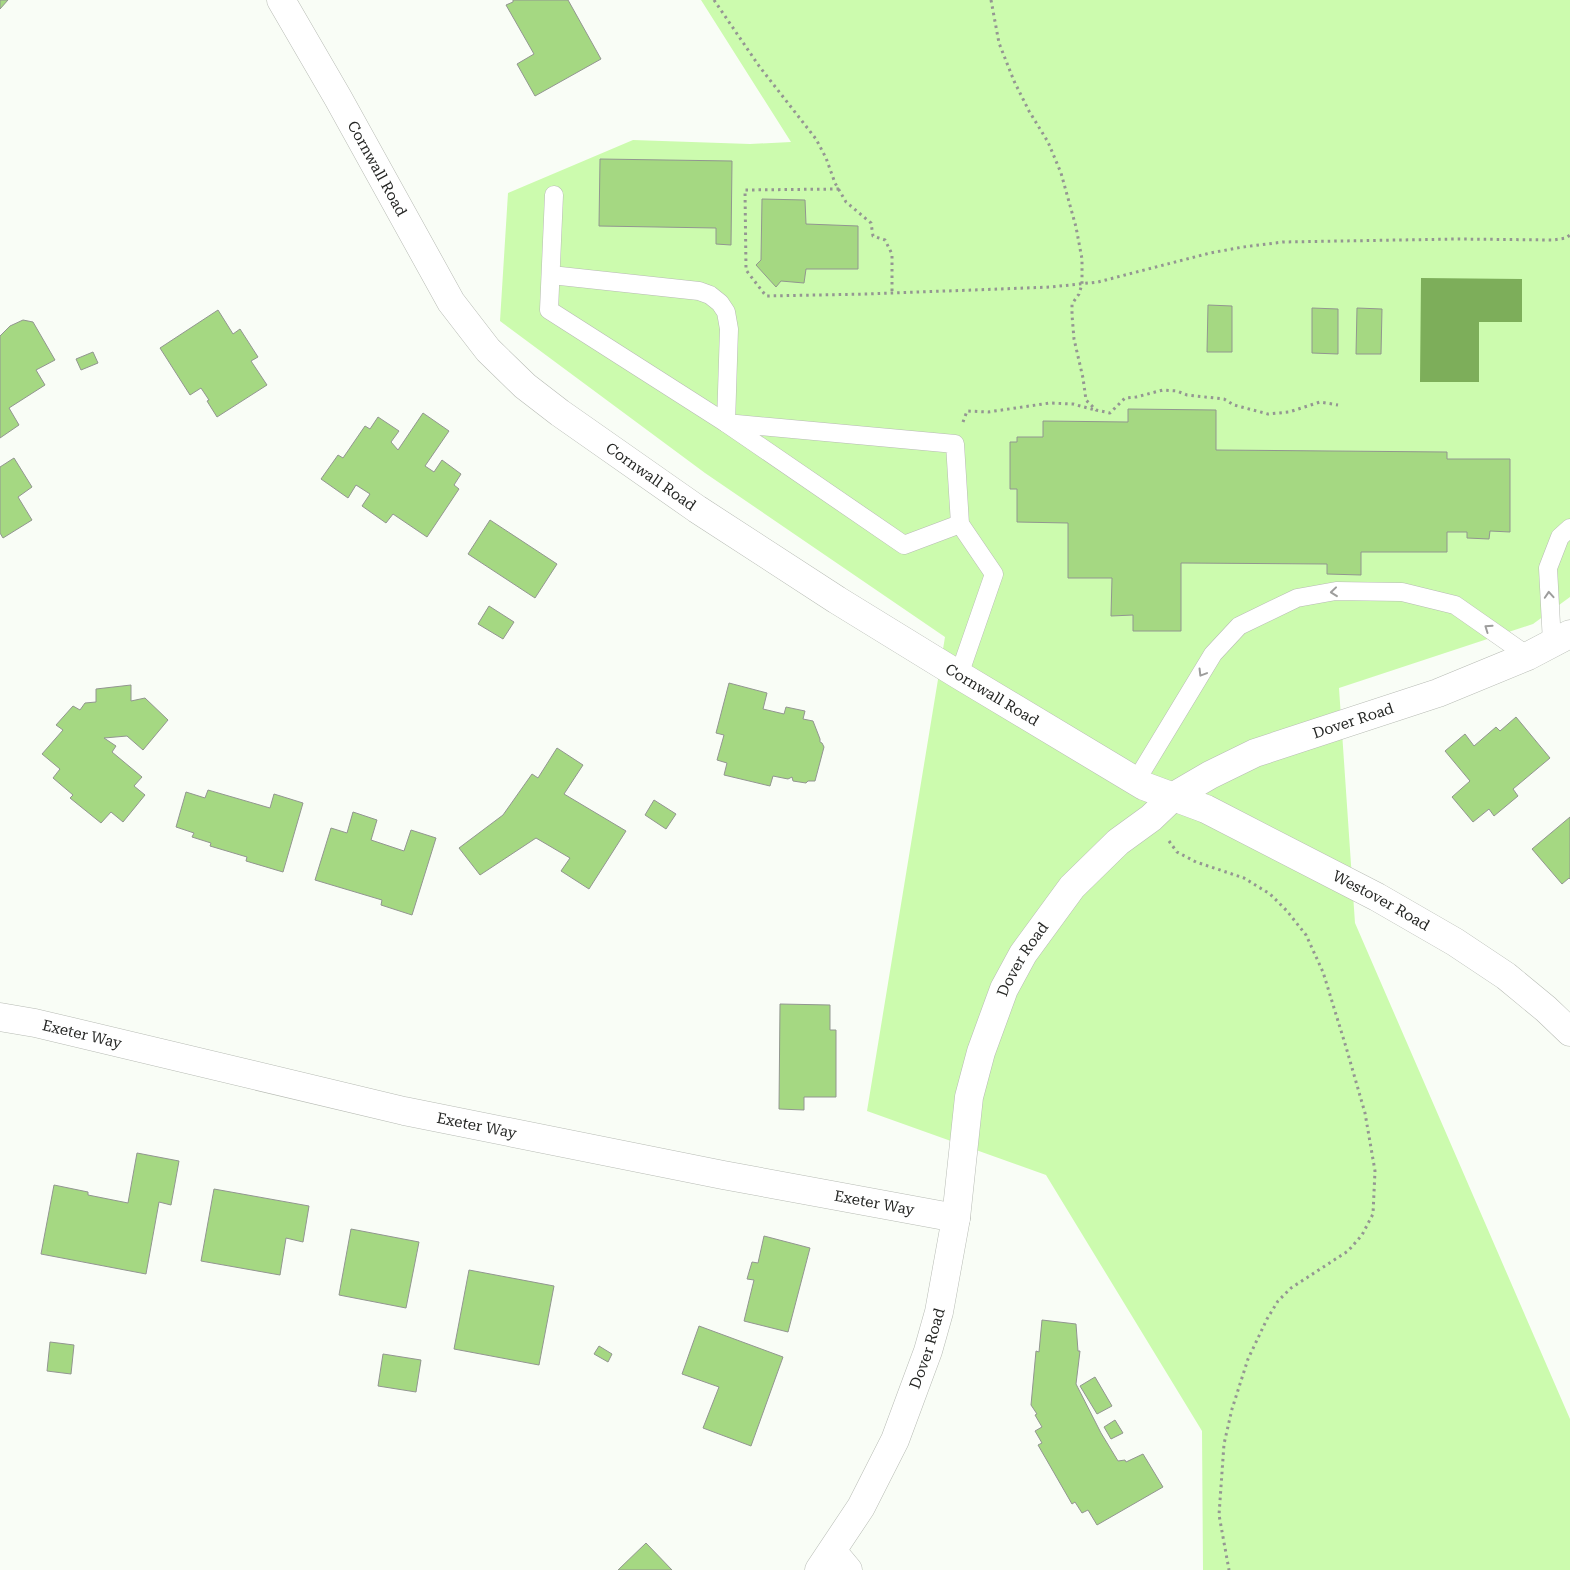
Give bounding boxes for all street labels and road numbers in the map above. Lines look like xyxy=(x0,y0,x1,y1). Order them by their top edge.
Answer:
street label: Cornwall Road xyxy=(344,118,411,220)
street label: Cornwall Road xyxy=(602,439,700,515)
street label: Cornwall Road xyxy=(942,660,1042,730)
street label: Dover Road xyxy=(1310,699,1396,742)
street label: Westover Road xyxy=(1330,867,1433,935)
street label: Dover Road xyxy=(993,918,1052,999)
street label: Exeter Way xyxy=(41,1016,124,1052)
street label: Exeter Way xyxy=(435,1109,518,1142)
street label: Exeter Way xyxy=(833,1187,916,1219)
street label: Dover Road xyxy=(906,1306,949,1391)

